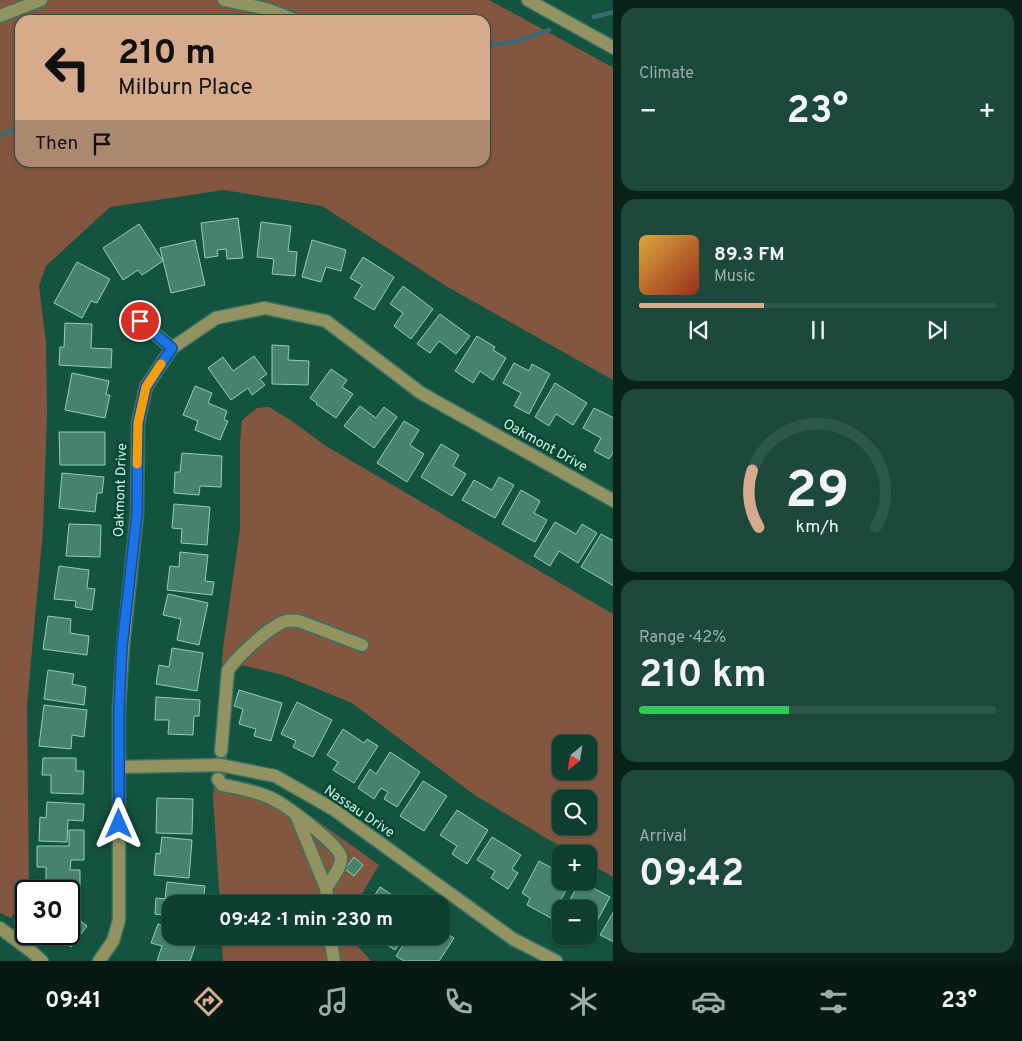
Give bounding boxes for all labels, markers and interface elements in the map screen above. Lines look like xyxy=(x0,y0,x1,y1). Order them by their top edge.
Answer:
text: 210 m xyxy=(118,32,216,76)
icon: left xyxy=(35,35,100,100)
text: Climate xyxy=(639,64,694,84)
text: Milburn Place xyxy=(118,75,253,102)
text: 23° xyxy=(787,88,848,137)
text: − xyxy=(639,95,657,131)
text: + xyxy=(978,95,996,131)
icon: arrive xyxy=(88,130,116,158)
text: Then xyxy=(35,132,78,156)
text: 89.3 FM xyxy=(714,243,785,267)
text: Music xyxy=(714,267,755,287)
pin xyxy=(119,300,161,342)
icon: arrive xyxy=(126,307,154,335)
icon: previous xyxy=(685,316,713,344)
icon: pause xyxy=(804,316,832,344)
icon: next xyxy=(923,316,951,344)
street label: Oakmont Drive xyxy=(500,416,590,476)
street label: Oakmont Drive xyxy=(111,443,131,537)
text: 29 xyxy=(786,460,849,526)
text: km/h xyxy=(796,516,839,539)
text: Range · 42% xyxy=(639,628,726,648)
text: 210 km xyxy=(639,652,767,701)
north arrow xyxy=(552,735,598,780)
map controls xyxy=(552,735,597,945)
street label: Nassau Drive xyxy=(320,782,398,842)
button: search xyxy=(552,790,597,835)
position arrow xyxy=(92,797,144,849)
text: Arrival xyxy=(639,827,687,847)
button: + xyxy=(552,845,597,890)
text: 09:42 xyxy=(639,851,744,900)
speed limit sign: 30 xyxy=(15,880,80,945)
button: − xyxy=(552,900,597,945)
text: 09:42 · 1 min · 230 m xyxy=(219,908,393,932)
icon: directions xyxy=(191,984,226,1019)
icon: music xyxy=(316,984,351,1019)
icon: phone xyxy=(441,984,476,1019)
icon: climate xyxy=(566,984,601,1019)
icon: car xyxy=(691,984,726,1019)
icon: filters xyxy=(816,984,851,1019)
text: 09:41 xyxy=(45,988,101,1015)
text: 23° xyxy=(941,988,977,1015)

